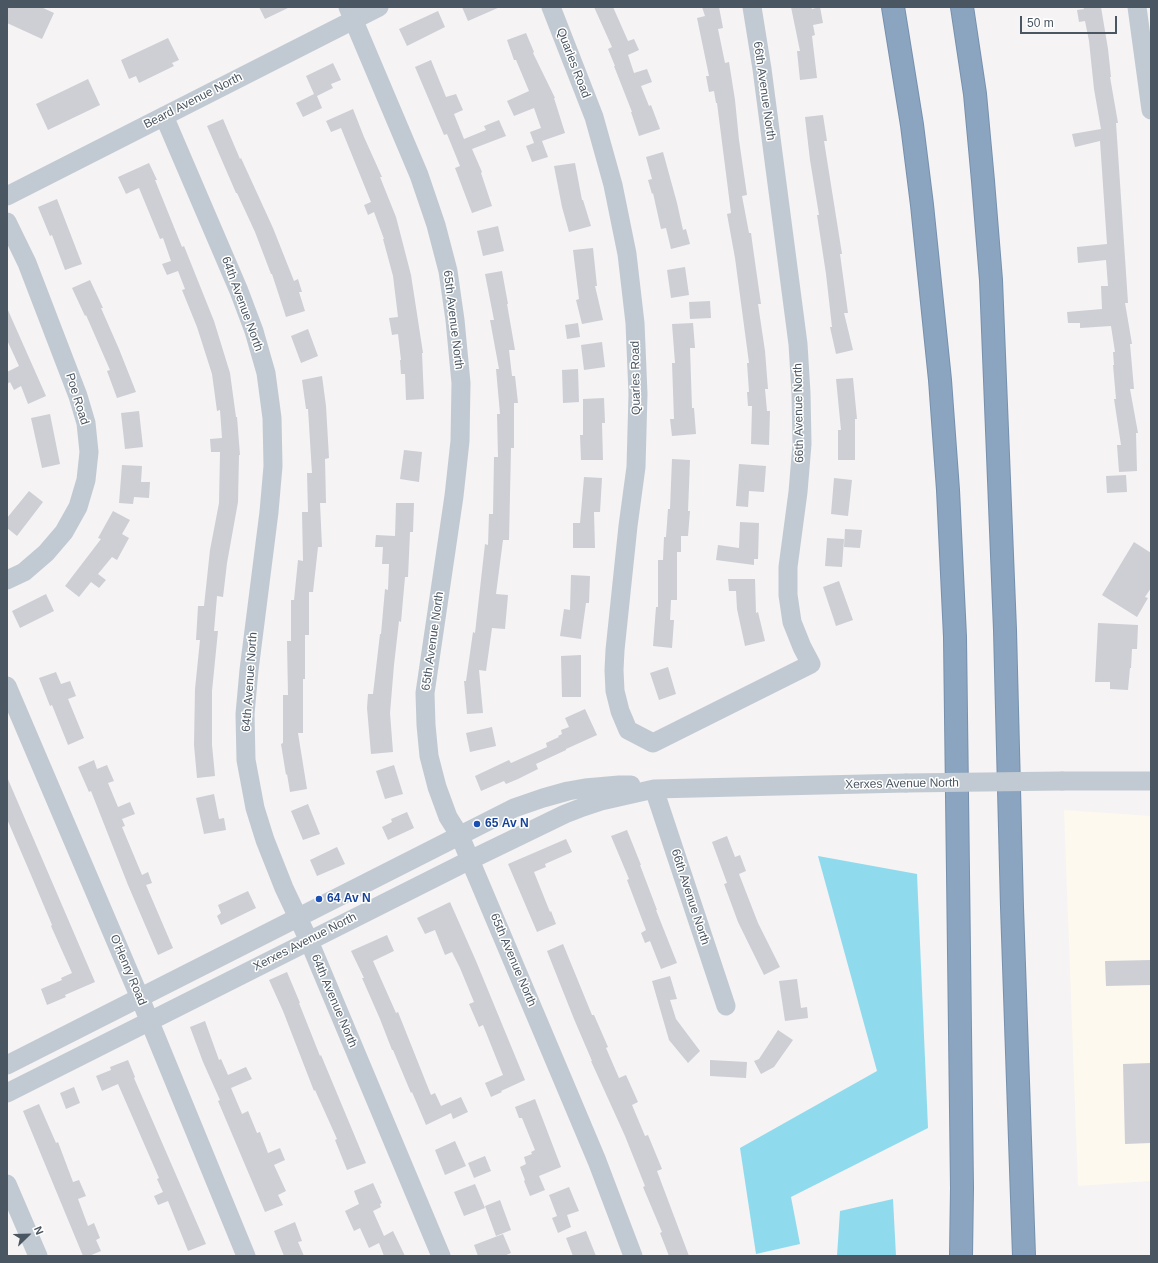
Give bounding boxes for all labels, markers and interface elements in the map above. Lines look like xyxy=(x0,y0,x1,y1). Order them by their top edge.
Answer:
scale bar xyxy=(1022,8,1119,34)
text: 50 m xyxy=(1027,16,1054,30)
street label: Quarles Road xyxy=(553,26,593,100)
street label: 66th Avenue North xyxy=(750,41,778,141)
street label: Beard Avenue North xyxy=(141,70,245,132)
street label: 64th Avenue North xyxy=(218,255,266,353)
street label: 65th Avenue North xyxy=(440,270,466,370)
street label: Quarles Road xyxy=(628,341,644,415)
street label: 66th Avenue North xyxy=(791,363,807,463)
street label: Poe Road xyxy=(62,371,92,427)
street label: 65th Avenue North xyxy=(419,591,447,691)
street label: 64th Avenue North xyxy=(239,632,261,732)
street label: Xerxes Avenue North xyxy=(845,776,959,792)
place label: 65 Av N xyxy=(485,817,529,831)
marker: 65 Av N xyxy=(472,819,482,829)
street label: 66th Avenue North xyxy=(668,847,712,947)
place label: 64 Av N xyxy=(327,892,371,906)
marker: 64 Av N xyxy=(314,894,324,904)
street label: Xerxes Avenue North xyxy=(251,910,359,974)
street label: 65th Avenue North xyxy=(487,911,539,1009)
street label: O'Henry Road xyxy=(107,932,149,1008)
street label: 64th Avenue North xyxy=(308,952,360,1050)
north arrow xyxy=(8,1215,48,1255)
text: N xyxy=(32,1224,46,1236)

